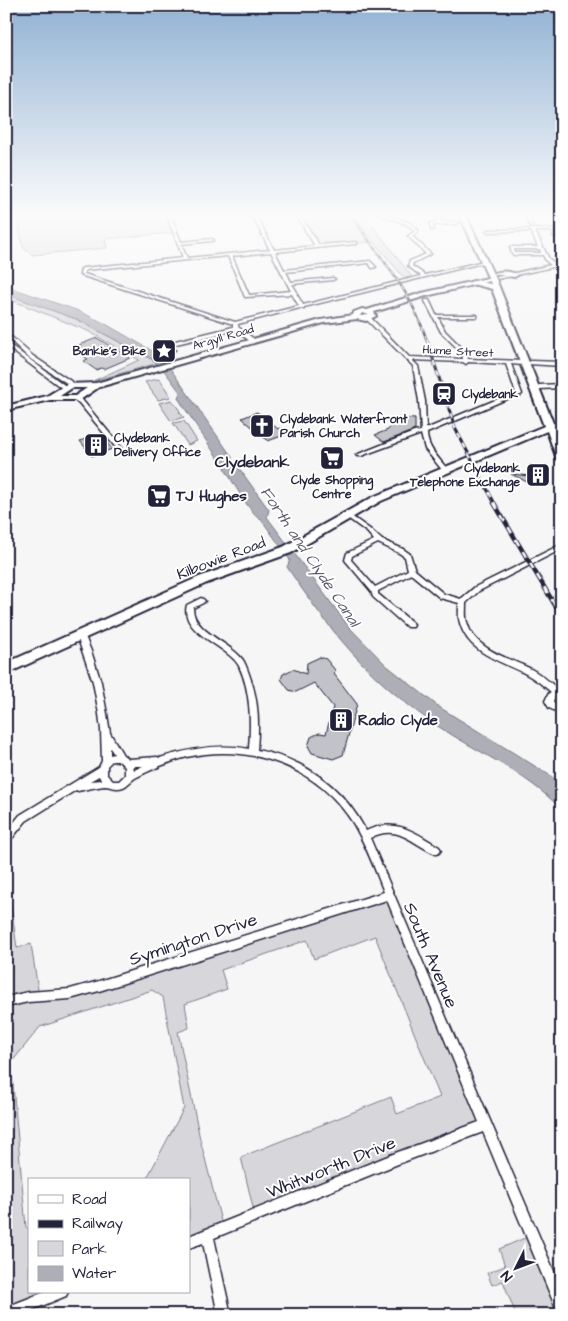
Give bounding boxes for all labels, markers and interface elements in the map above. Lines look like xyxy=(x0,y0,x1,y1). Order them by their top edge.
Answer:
street label: Argyll Road xyxy=(190,321,256,355)
place icon: Bankie's Bike xyxy=(151,338,177,364)
street label: Hume Street xyxy=(422,341,494,362)
place label: Bankie's Bike xyxy=(73,343,146,360)
station icon: Clydebank xyxy=(431,381,457,407)
place label: Clydebank xyxy=(462,386,518,404)
place label: Clydebank Waterfront Parish Church xyxy=(280,411,407,442)
church icon: Clydebank Waterfront Parish Church xyxy=(249,413,275,439)
place label: Clydebank Delivery Office xyxy=(114,430,201,462)
building icon: Clydebank Delivery Office xyxy=(83,432,109,458)
supermarket icon: Clyde Shopping Centre xyxy=(319,445,345,471)
district label: Clydebank xyxy=(215,451,289,474)
place label: Clydebank Telephone Exchange xyxy=(409,460,521,493)
building icon: Clydebank Telephone Exchange xyxy=(525,462,551,488)
place label: Clyde Shopping Centre xyxy=(291,472,374,503)
water label: Forth and Clyde Canal xyxy=(254,482,367,634)
supermarket icon: TJ Hughes xyxy=(146,483,172,509)
place label: TJ Hughes xyxy=(175,486,247,509)
street label: Kilbowie Road xyxy=(174,532,269,585)
building icon: Radio Clyde xyxy=(328,707,354,733)
place label: Radio Clyde xyxy=(358,710,438,732)
street label: South Avenue xyxy=(397,898,464,1012)
street label: Symington Drive xyxy=(126,907,261,973)
street label: Whitworth Drive xyxy=(263,1130,400,1205)
legend xyxy=(28,1178,190,1294)
text: Road xyxy=(72,1189,107,1210)
text: Railway xyxy=(72,1213,123,1235)
text: Park xyxy=(72,1239,107,1260)
north arrow xyxy=(490,1244,540,1294)
text: Water xyxy=(72,1263,116,1284)
text: N xyxy=(497,1266,517,1286)

